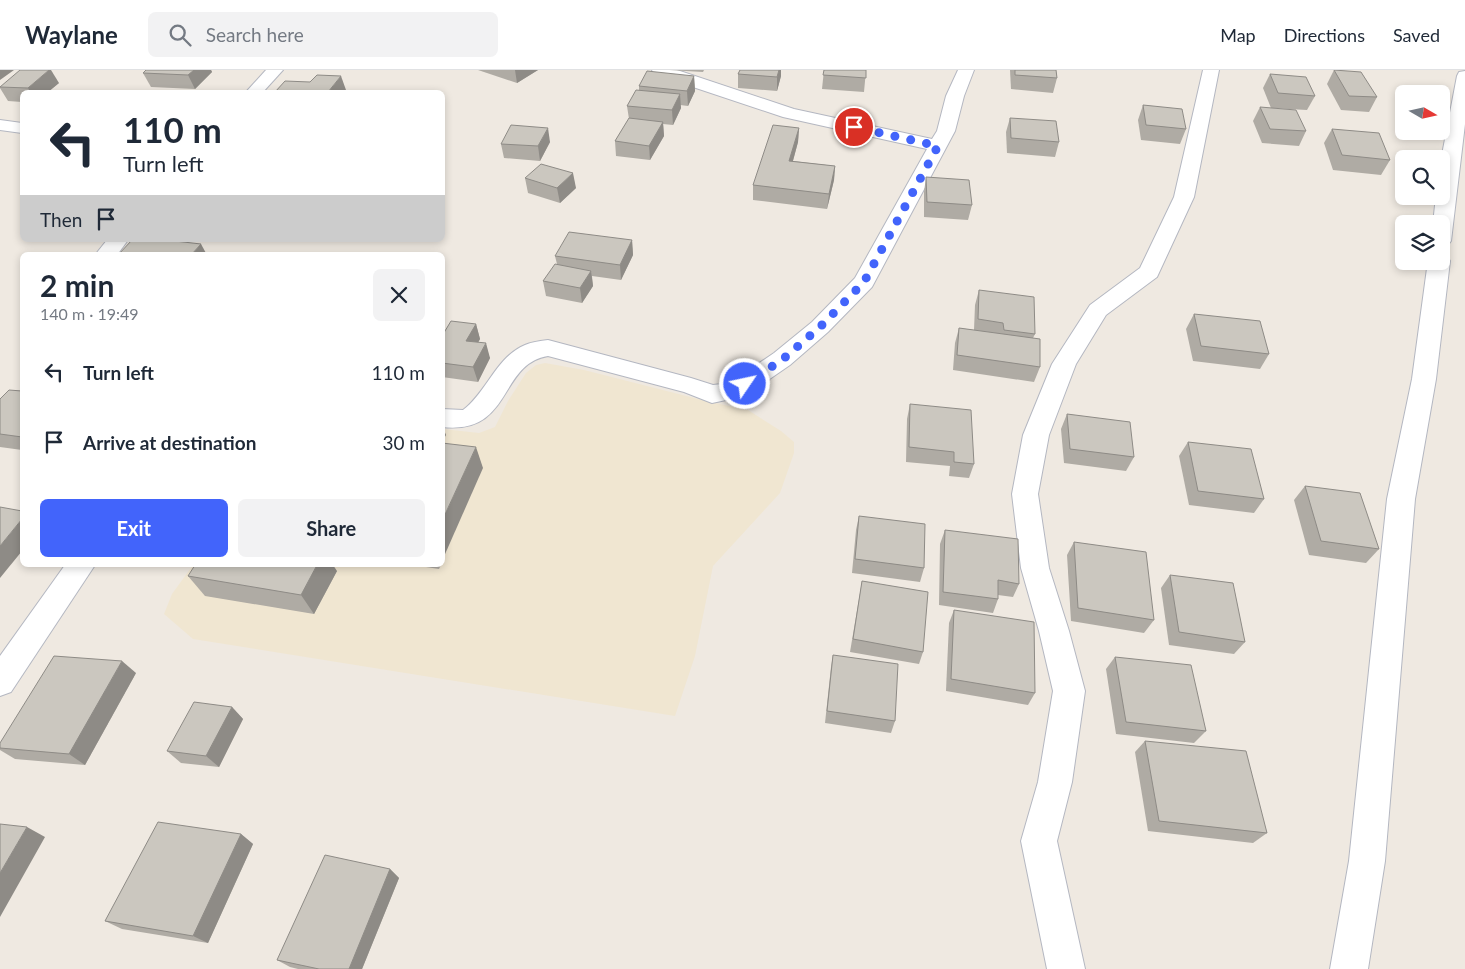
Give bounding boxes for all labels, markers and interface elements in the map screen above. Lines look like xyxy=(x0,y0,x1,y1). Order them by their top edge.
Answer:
search box xyxy=(148,12,498,57)
text: Waylane xyxy=(25,20,118,49)
icon: search xyxy=(166,21,194,49)
text: Search here xyxy=(206,23,304,46)
text: Map xyxy=(1220,24,1256,46)
text: Directions xyxy=(1284,24,1365,46)
text: Saved xyxy=(1393,24,1440,46)
north arrow xyxy=(1395,85,1450,140)
map controls xyxy=(1395,85,1450,270)
pin xyxy=(833,106,875,148)
text: 110 m xyxy=(123,108,222,150)
icon: left xyxy=(40,110,105,175)
icon: arrive xyxy=(840,113,868,141)
text: Turn left xyxy=(123,150,204,177)
button: search xyxy=(1395,150,1450,205)
icon: arrive xyxy=(92,205,120,233)
text: Then xyxy=(40,208,82,231)
button: layers xyxy=(1395,215,1450,270)
text: 2 min xyxy=(40,267,114,303)
button: close xyxy=(373,269,425,321)
text: 140 m · 19:49 xyxy=(40,304,139,323)
position arrow xyxy=(718,357,770,409)
icon: left xyxy=(40,358,68,386)
text: Turn left xyxy=(83,361,154,384)
text: 110 m xyxy=(371,361,425,384)
icon: arrive xyxy=(40,428,68,456)
text: Arrive at destination xyxy=(83,431,256,454)
text: 30 m xyxy=(382,431,425,454)
button: Exit xyxy=(40,499,228,557)
button: Share xyxy=(238,499,425,557)

